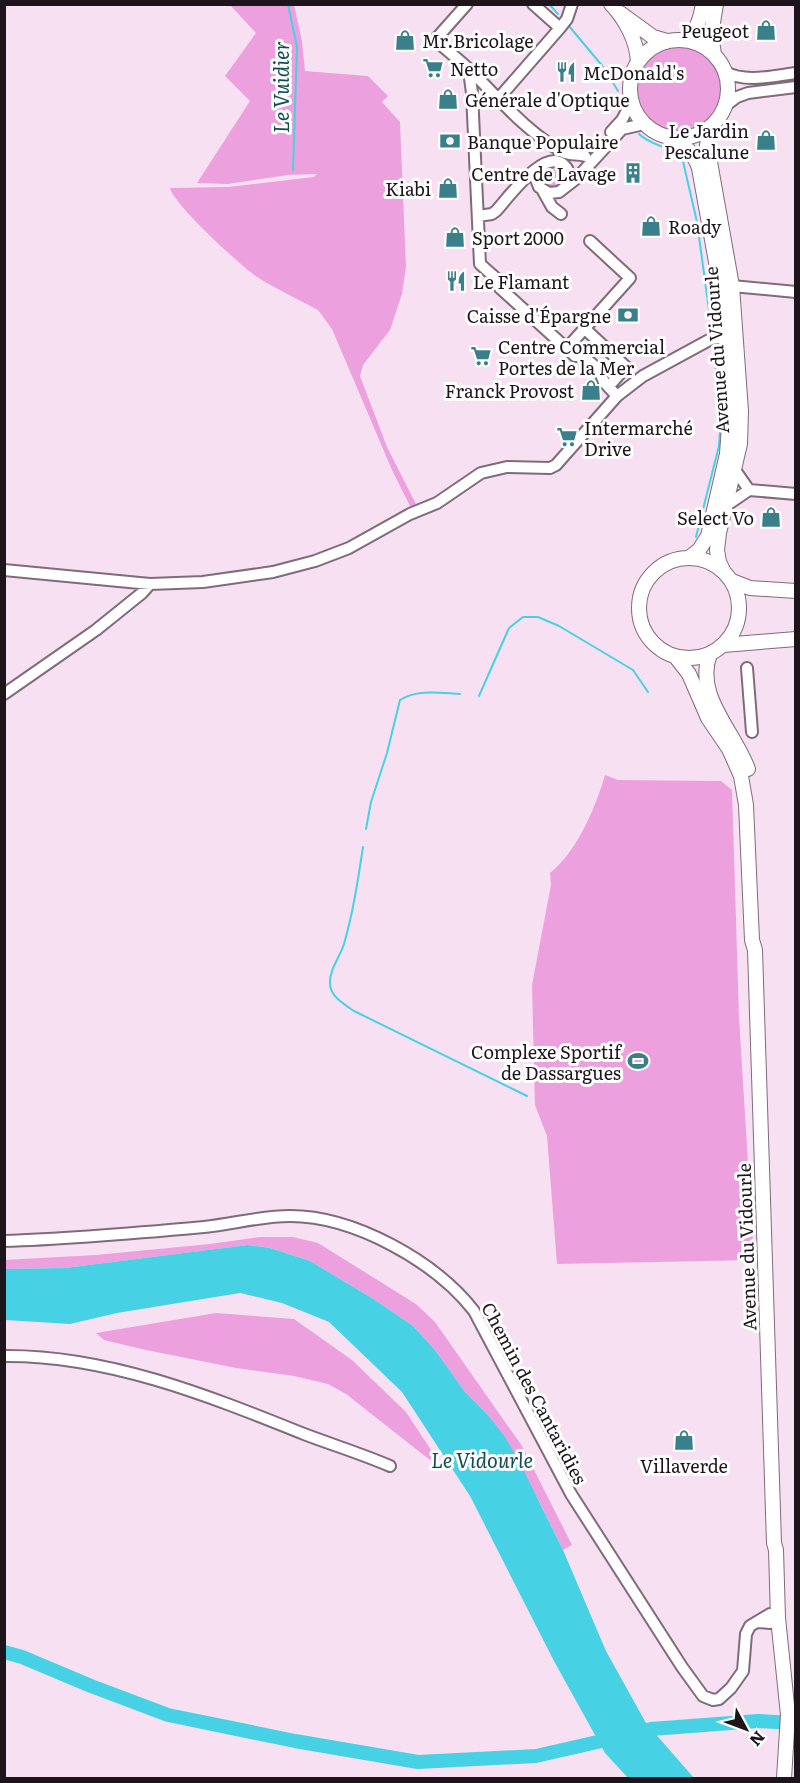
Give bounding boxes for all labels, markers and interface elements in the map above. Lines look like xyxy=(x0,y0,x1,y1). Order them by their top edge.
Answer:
place label: Peugeot xyxy=(681,17,750,44)
shop icon: Peugeot xyxy=(754,18,778,42)
place label: Mr.Bricolage xyxy=(422,27,534,54)
shop icon: Mr.Bricolage xyxy=(393,28,417,52)
water label: Le Vuidier xyxy=(265,41,295,133)
place label: Netto xyxy=(450,55,498,82)
supermarket icon: Netto xyxy=(421,56,445,80)
place label: McDonald's xyxy=(583,59,684,86)
restaurant icon: McDonald's xyxy=(554,60,578,84)
place label: Générale d'Optique xyxy=(465,86,630,113)
shop icon: Générale d'Optique xyxy=(436,87,460,111)
place label: Le Jardin Pescalune xyxy=(664,117,749,165)
place label: Banque Populaire xyxy=(467,128,618,155)
shop icon: Le Jardin Pescalune xyxy=(754,128,778,152)
bank icon: Banque Populaire xyxy=(438,129,462,153)
place label: Centre de Lavage xyxy=(471,160,616,187)
building icon: Centre de Lavage xyxy=(621,161,645,185)
place label: Kiabi xyxy=(385,175,431,202)
shop icon: Kiabi xyxy=(436,176,460,200)
place label: Roady xyxy=(668,213,722,240)
shop icon: Roady xyxy=(639,214,663,238)
place label: Sport 2000 xyxy=(472,224,564,251)
shop icon: Sport 2000 xyxy=(443,225,467,249)
street label: Avenue du Vidourle xyxy=(697,265,735,435)
place label: Le Flamant xyxy=(473,268,570,295)
restaurant icon: Le Flamant xyxy=(444,269,468,293)
place label: Caisse d'Épargne xyxy=(467,302,611,329)
bank icon: Caisse d'Épargne xyxy=(616,303,640,327)
place label: Centre Commercial Portes de la Mer xyxy=(498,333,665,381)
supermarket icon: Centre Commercial Portes de la Mer xyxy=(469,344,493,368)
place label: Franck Provost xyxy=(445,377,575,404)
shop icon: Franck Provost xyxy=(579,378,603,402)
place label: Intermarché Drive xyxy=(584,414,693,462)
supermarket icon: Intermarché Drive xyxy=(555,425,579,449)
place label: Select Vo xyxy=(677,504,754,531)
shop icon: Select Vo xyxy=(759,505,783,529)
place label: Complexe Sportif de Dassargues xyxy=(471,1038,623,1086)
sports icon: Complexe Sportif de Dassargues xyxy=(626,1049,650,1073)
street label: Avenue du Vidourle xyxy=(730,1163,762,1331)
street label: Chemin des Cantaridies xyxy=(476,1297,594,1489)
shop icon: Villaverde xyxy=(672,1428,696,1452)
water label: Le Vidourle xyxy=(431,1444,533,1474)
place label: Villaverde xyxy=(640,1452,728,1479)
north arrow xyxy=(716,1699,776,1759)
text: N xyxy=(745,1727,772,1752)

